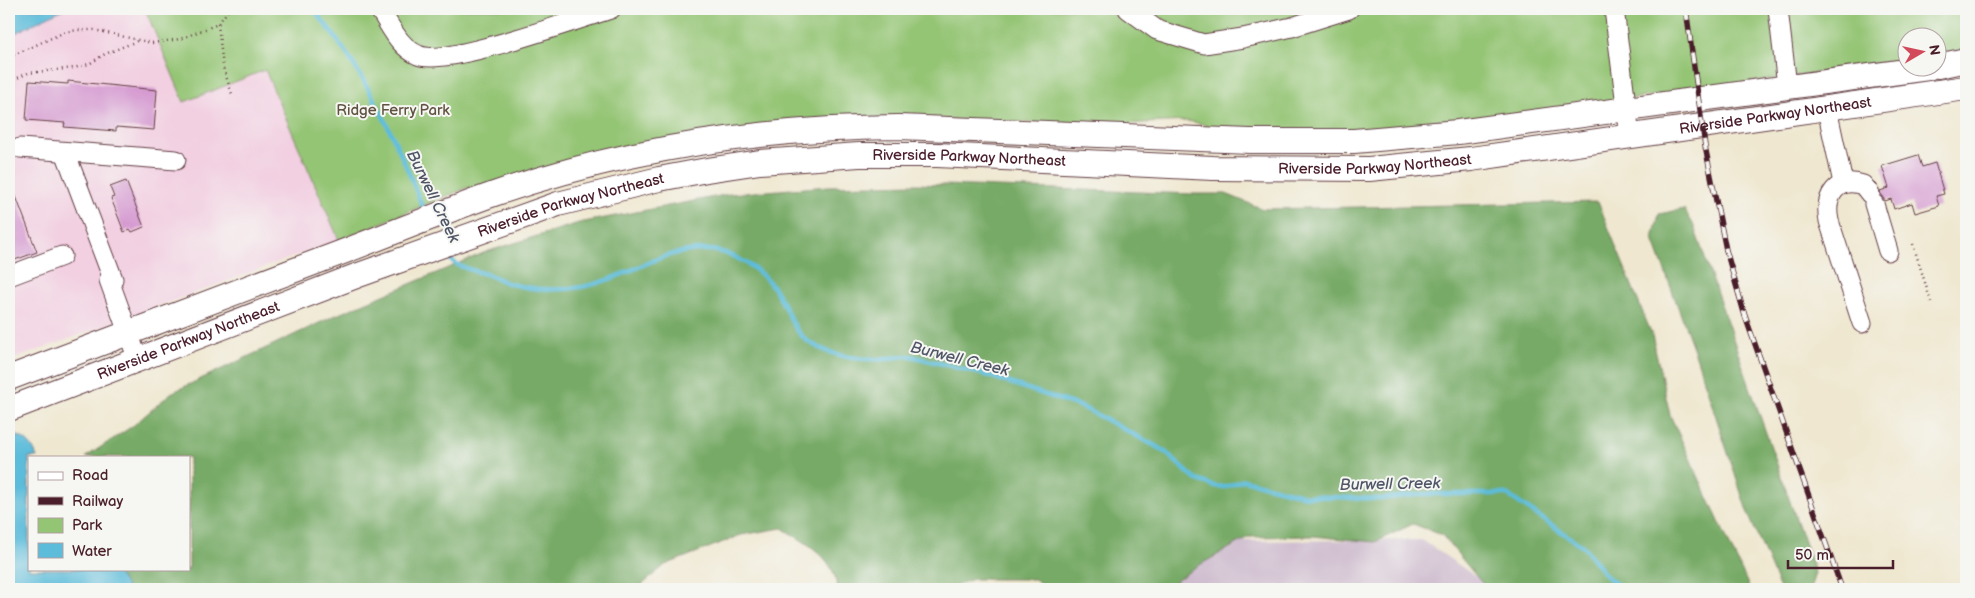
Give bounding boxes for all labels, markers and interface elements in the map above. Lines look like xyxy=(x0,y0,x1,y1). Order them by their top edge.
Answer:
north arrow xyxy=(1898,28,1948,78)
text: N xyxy=(1925,44,1944,57)
street label: Riverside Parkway Northeast xyxy=(1678,93,1873,139)
park label: Ridge Ferry Park xyxy=(336,101,450,120)
street label: Riverside Parkway Northeast xyxy=(872,146,1067,171)
water label: Burwell Creek xyxy=(402,147,464,247)
street label: Riverside Parkway Northeast xyxy=(1278,150,1473,179)
street label: Riverside Parkway Northeast xyxy=(475,169,666,242)
street label: Riverside Parkway Northeast xyxy=(95,297,283,384)
water label: Burwell Creek xyxy=(908,338,1012,381)
legend xyxy=(28,456,190,570)
text: Road xyxy=(72,466,108,485)
water label: Burwell Creek xyxy=(1340,474,1442,495)
text: Railway xyxy=(72,492,123,511)
text: Park xyxy=(72,516,103,535)
scale bar xyxy=(1788,538,1892,570)
text: Water xyxy=(72,542,112,561)
text: 50 m xyxy=(1795,546,1829,565)

